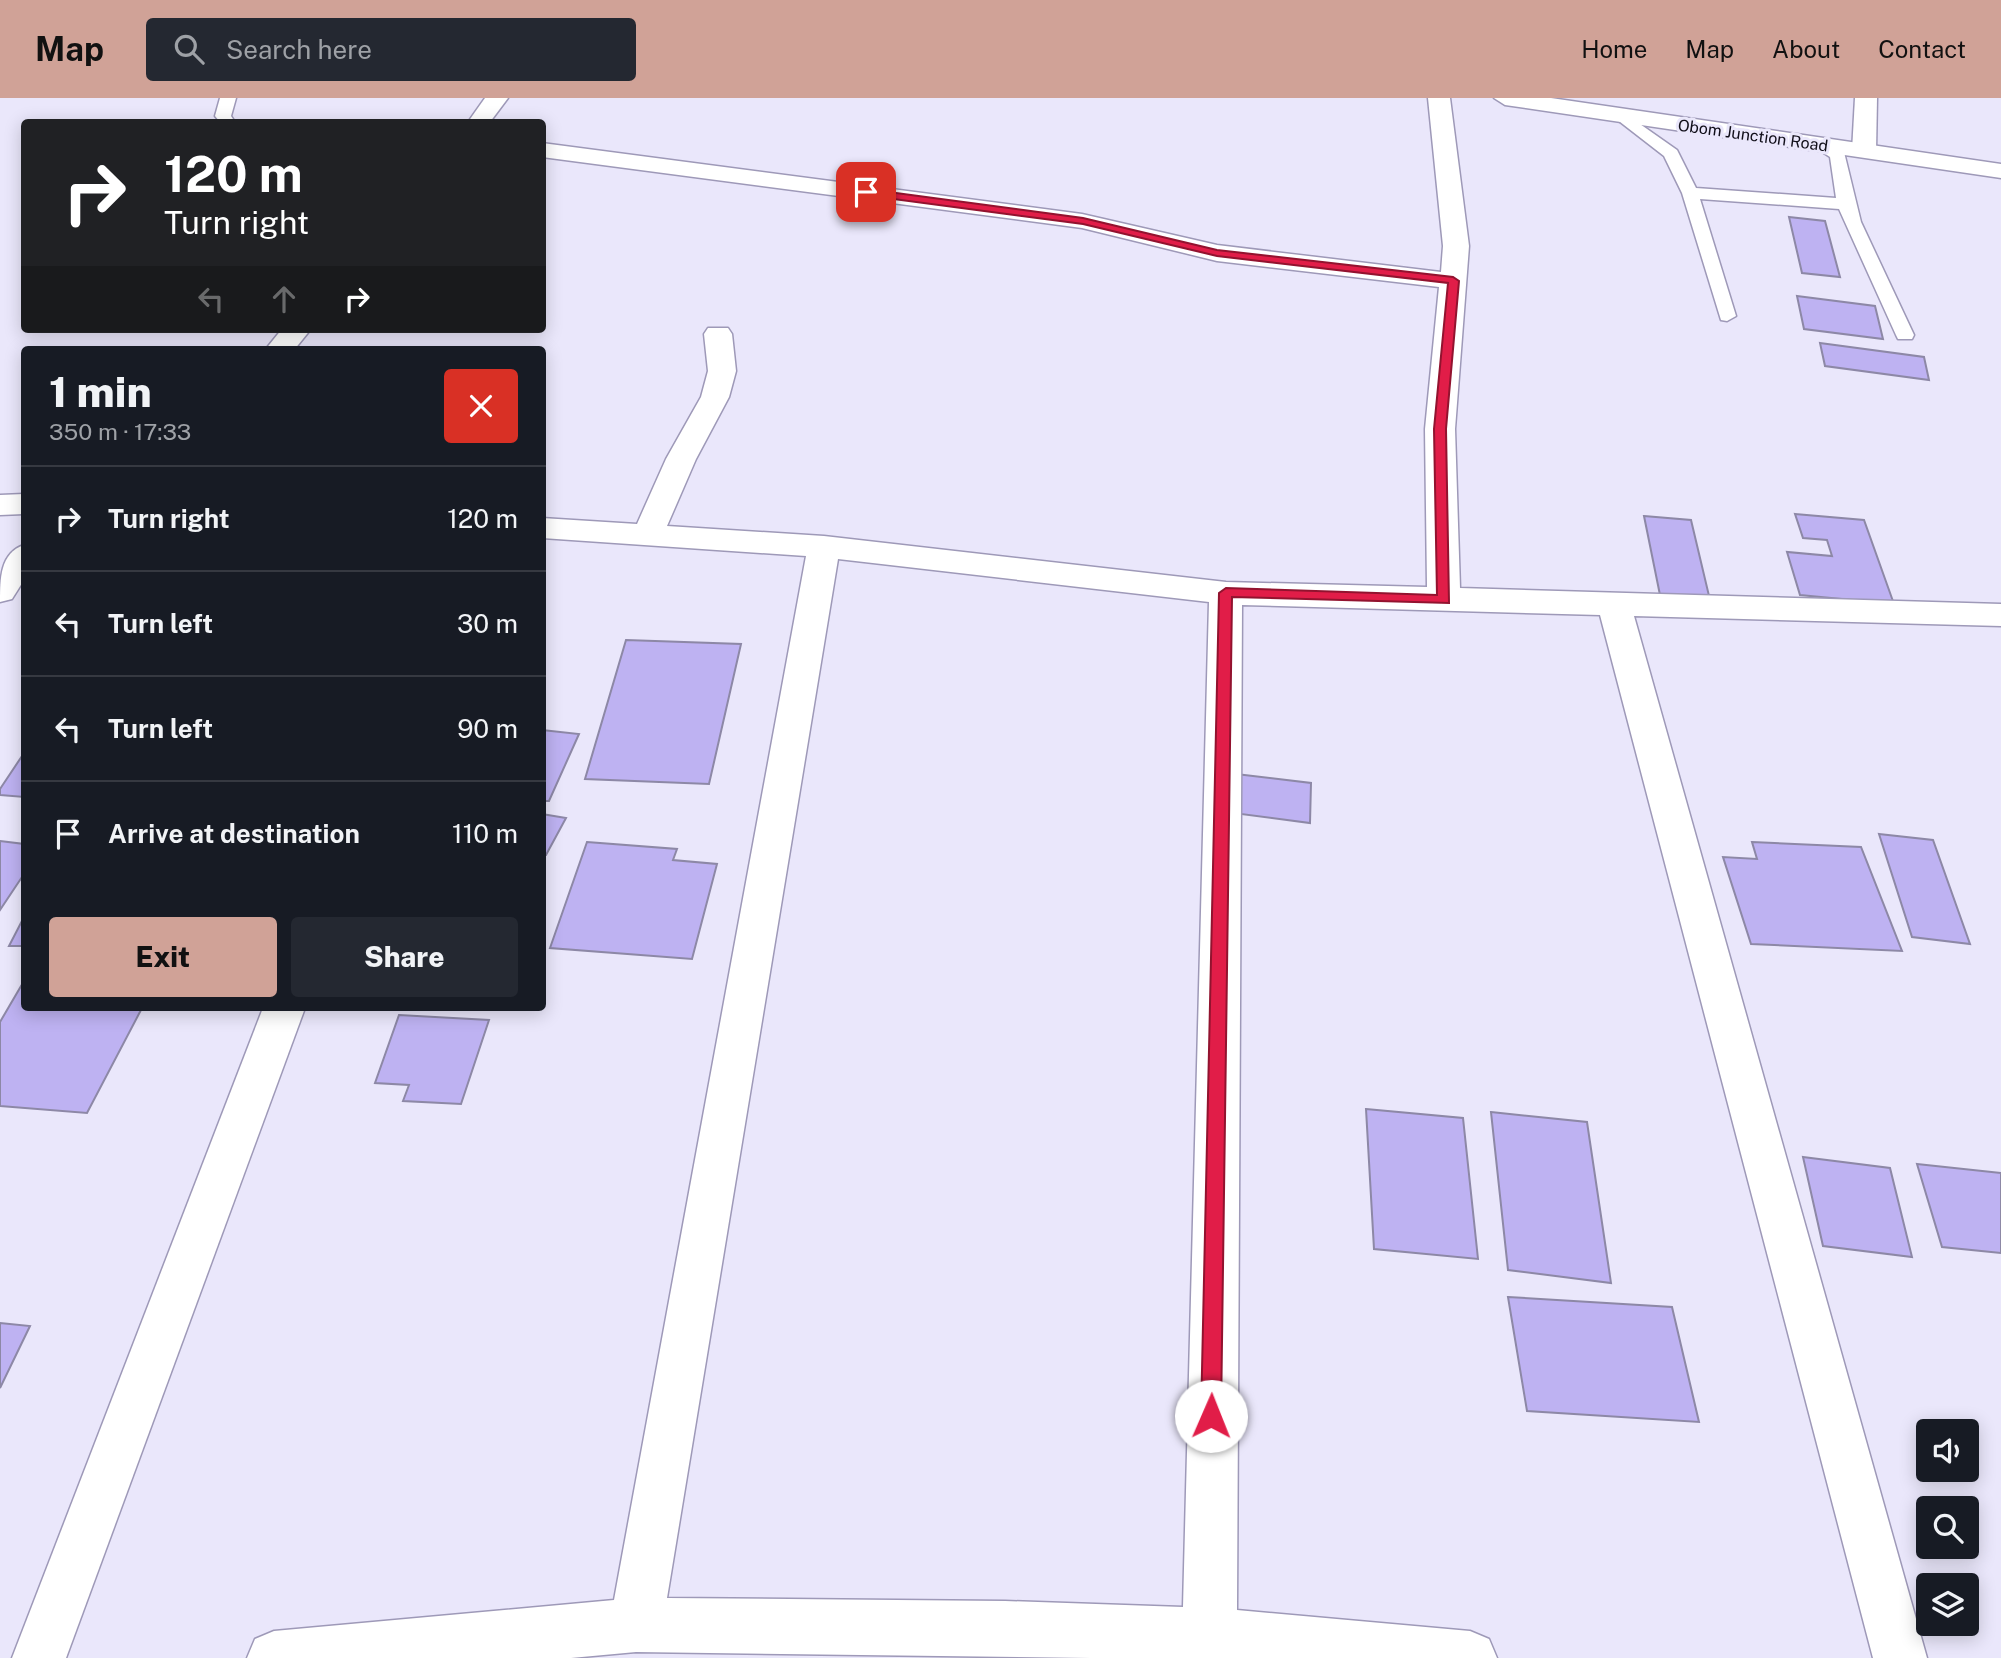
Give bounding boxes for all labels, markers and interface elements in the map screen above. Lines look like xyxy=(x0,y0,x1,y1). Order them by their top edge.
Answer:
search box xyxy=(146,18,636,81)
text: Map xyxy=(35,30,104,68)
icon: search xyxy=(170,30,208,68)
text: Search here xyxy=(226,34,372,65)
text: Home xyxy=(1581,35,1647,63)
text: Map xyxy=(1685,35,1734,63)
text: About xyxy=(1772,35,1840,63)
text: Contact xyxy=(1878,35,1966,63)
street label: Obom Junction Road xyxy=(1677,116,1829,155)
text: 120 m xyxy=(164,145,303,203)
icon: right xyxy=(49,147,140,238)
pin xyxy=(836,162,896,222)
icon: arrive xyxy=(847,173,885,211)
text: Turn right xyxy=(164,204,309,241)
icon: left xyxy=(192,280,230,318)
icon: ahead xyxy=(265,280,303,318)
icon: right xyxy=(338,280,376,318)
text: 1 min xyxy=(49,367,152,416)
button: close xyxy=(444,369,518,443)
text: 350 m · 17:33 xyxy=(49,418,191,445)
icon: right xyxy=(49,500,87,538)
text: Turn right xyxy=(108,503,230,534)
text: 120 m xyxy=(447,503,518,534)
icon: left xyxy=(49,605,87,643)
text: Turn left xyxy=(108,608,213,639)
text: 30 m xyxy=(457,608,518,639)
icon: left xyxy=(49,710,87,748)
text: Turn left xyxy=(108,713,213,744)
text: 90 m xyxy=(457,713,518,744)
icon: arrive xyxy=(49,815,87,853)
text: Arrive at destination xyxy=(108,818,360,849)
text: 110 m xyxy=(452,818,518,849)
button: Exit xyxy=(49,917,277,997)
button: Share xyxy=(291,917,518,997)
position arrow xyxy=(1174,1379,1248,1453)
map controls xyxy=(1916,1419,1979,1636)
button: sound xyxy=(1916,1419,1979,1482)
button: search xyxy=(1916,1496,1979,1559)
button: layers xyxy=(1916,1573,1979,1636)

